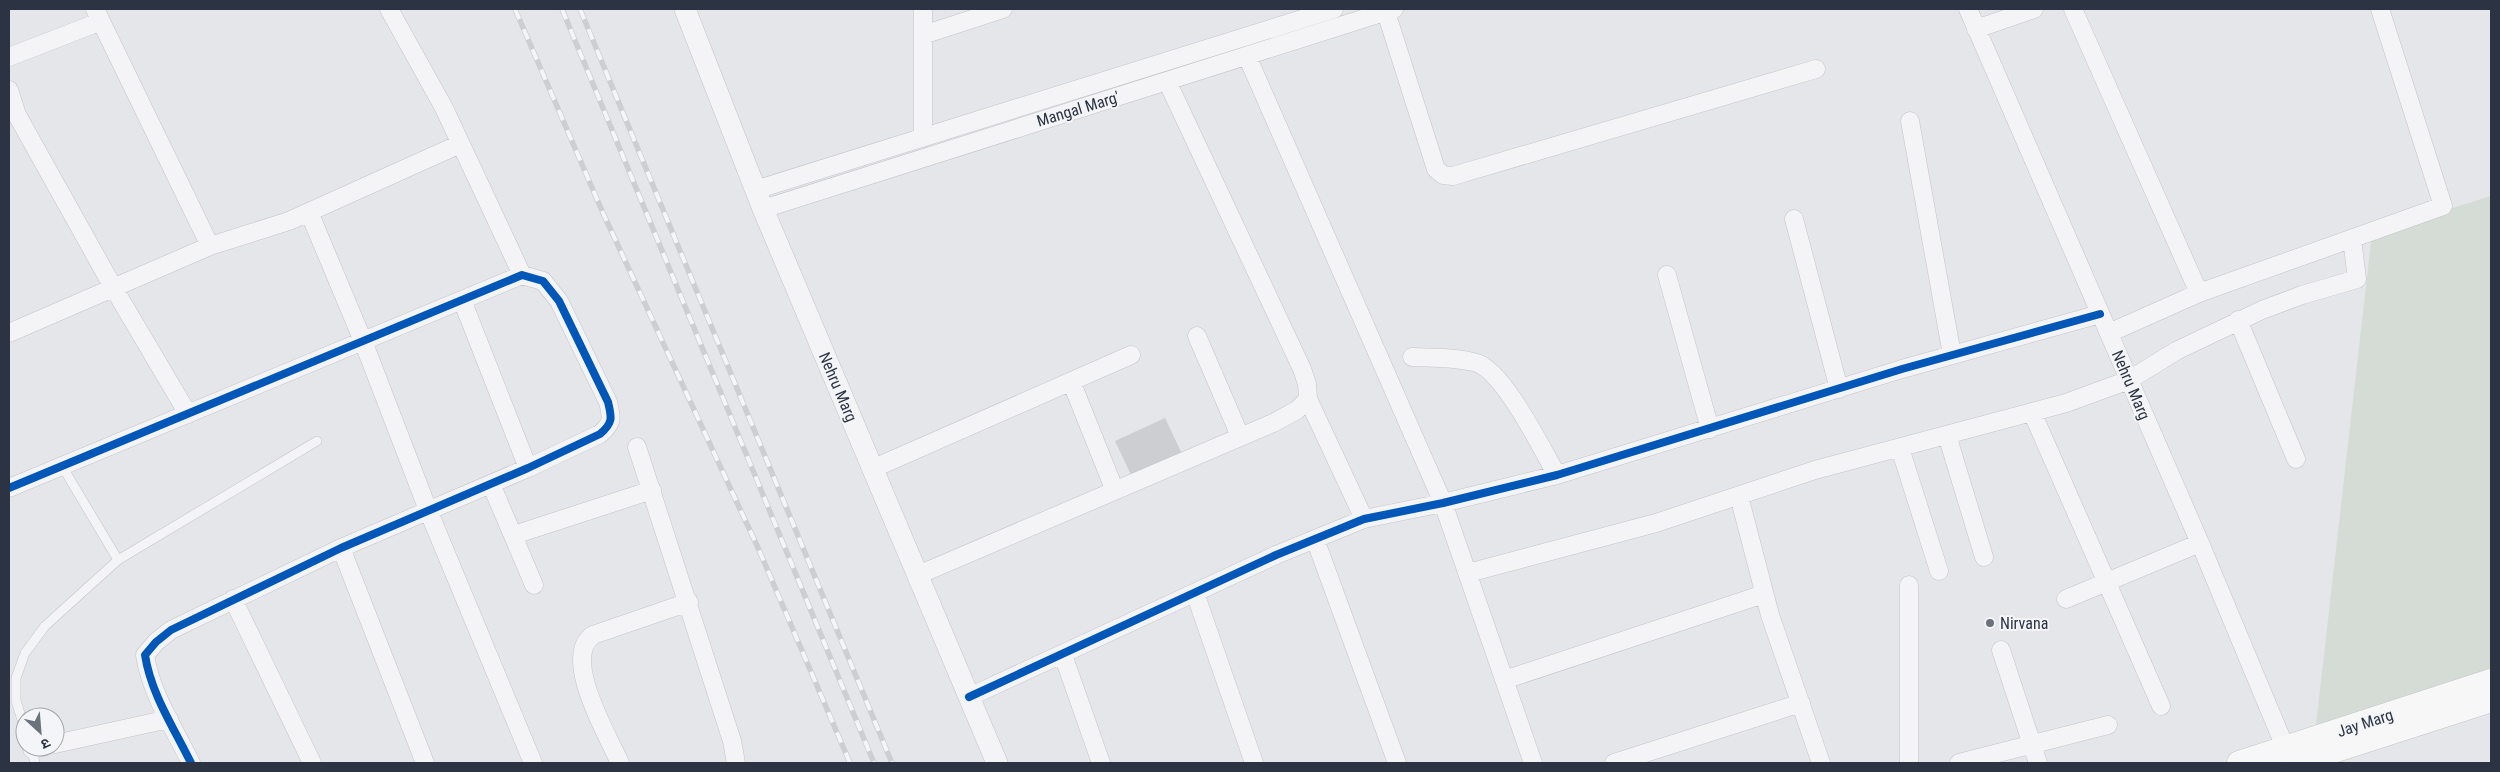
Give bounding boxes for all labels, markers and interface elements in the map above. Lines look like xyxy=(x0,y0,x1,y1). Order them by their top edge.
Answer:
street label: Mangal Marg' xyxy=(1034,87,1122,131)
street label: Nehru Marg xyxy=(2108,347,2154,423)
street label: Nehru Marg xyxy=(815,349,861,425)
place label: Nirvana xyxy=(2000,614,2048,633)
marker: Nirvana xyxy=(1984,617,1996,629)
street label: Jay Marg xyxy=(2334,705,2396,741)
north arrow xyxy=(15,707,65,757)
text: उ xyxy=(38,735,53,753)

